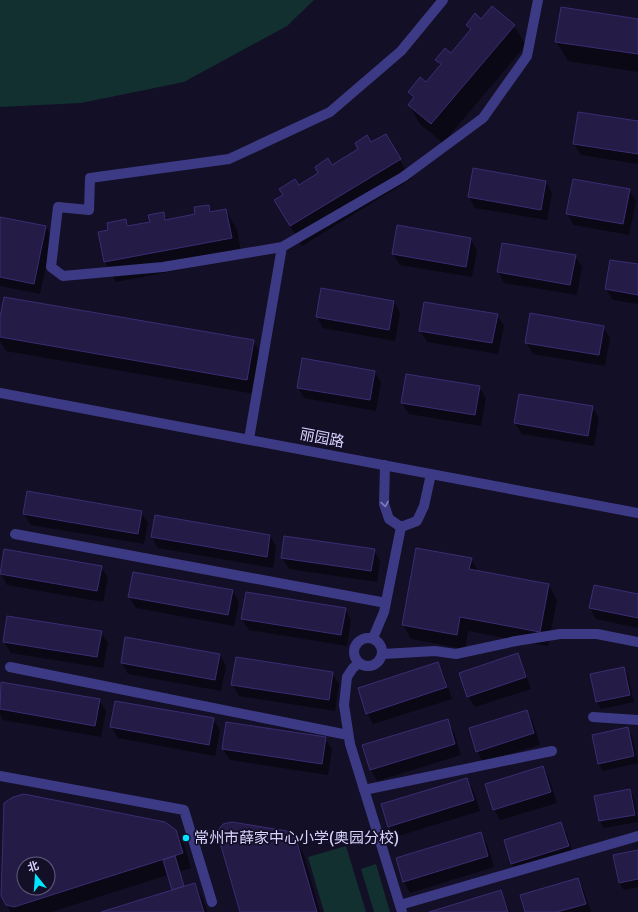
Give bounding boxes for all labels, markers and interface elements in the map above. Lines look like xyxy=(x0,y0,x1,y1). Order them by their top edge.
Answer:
street label: 丽园路 xyxy=(298,425,346,451)
one-way arrow xyxy=(380,501,389,507)
place label: 常州市薛家中心小学(奥园分校) xyxy=(194,829,399,847)
marker: 常州市薛家中心小学(奥园分校) xyxy=(181,833,191,843)
north arrow xyxy=(16,856,56,896)
text: 北 xyxy=(26,859,40,875)

